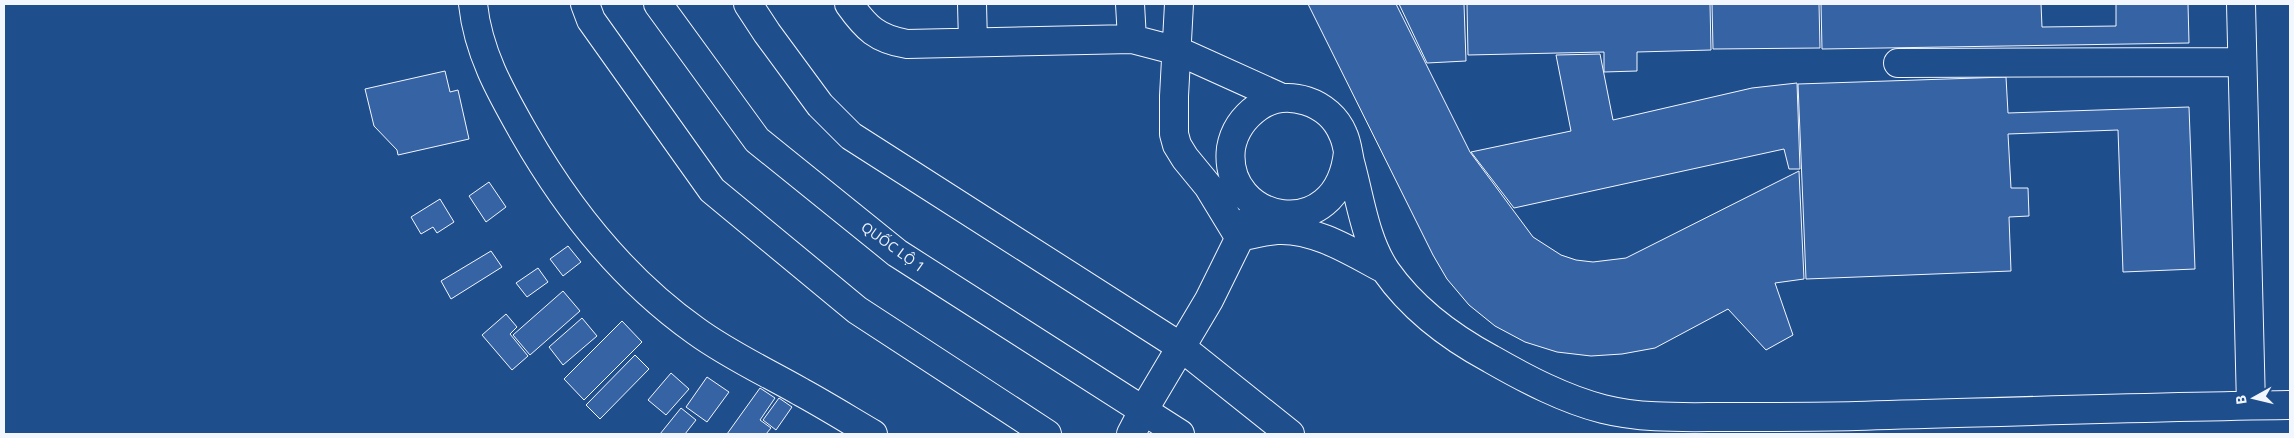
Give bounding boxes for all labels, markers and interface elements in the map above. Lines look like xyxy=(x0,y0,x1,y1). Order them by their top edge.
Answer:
street label: QUỐC LỘ 1 xyxy=(858,217,929,276)
north arrow xyxy=(2229,373,2279,423)
text: B xyxy=(2231,394,2251,406)

